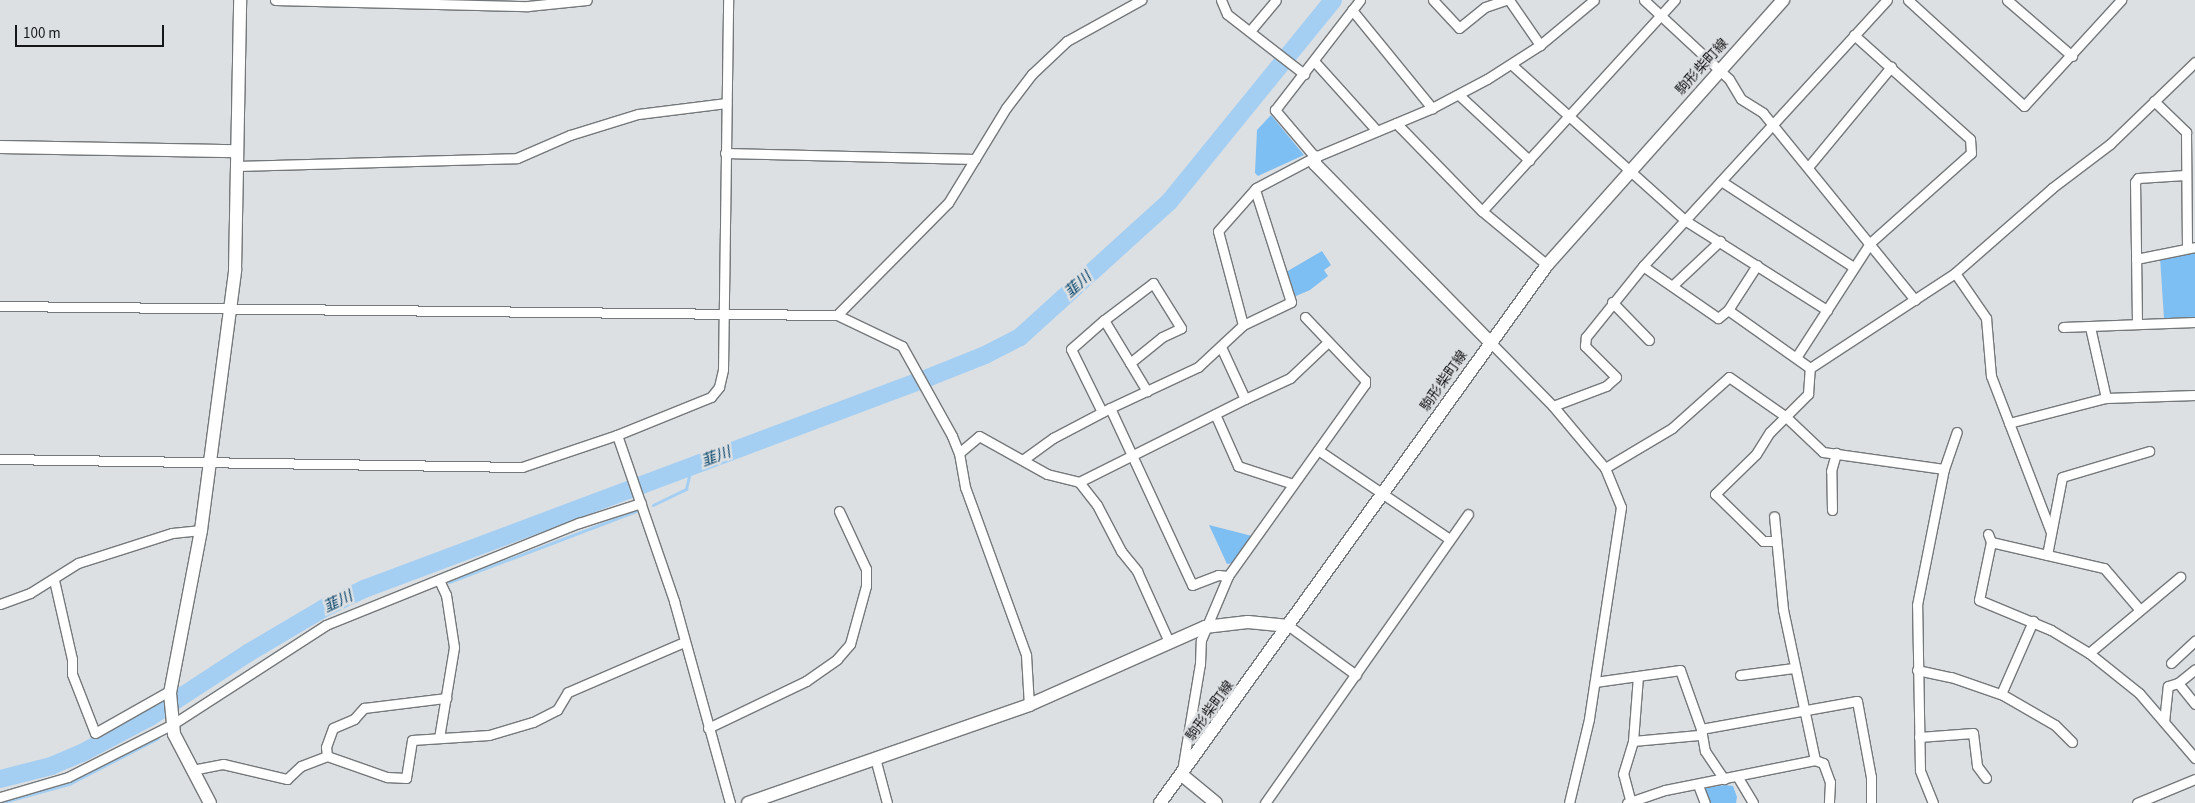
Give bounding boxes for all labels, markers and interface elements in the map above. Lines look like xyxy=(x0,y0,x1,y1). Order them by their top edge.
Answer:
scale bar xyxy=(18,15,166,47)
text: 100 m xyxy=(23,23,61,44)
street label: 駒形柴町線 xyxy=(1672,35,1732,99)
water label: 韮川 xyxy=(1061,268,1095,302)
street label: 駒形柴町線 xyxy=(1417,348,1471,414)
water label: 韮川 xyxy=(699,443,733,471)
water label: 韮川 xyxy=(321,587,355,617)
street label: 駒形柴町線 xyxy=(1183,678,1237,744)

